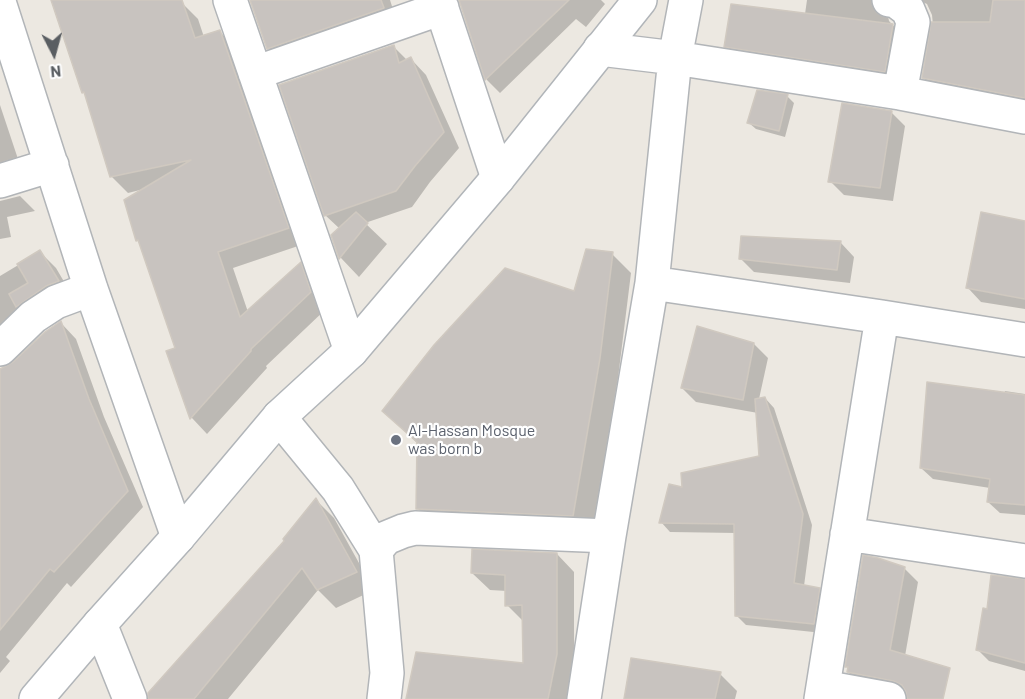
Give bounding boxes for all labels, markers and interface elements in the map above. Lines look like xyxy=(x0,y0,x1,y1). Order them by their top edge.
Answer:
north arrow xyxy=(24,24,84,84)
text: N xyxy=(50,62,62,82)
place label: Al-Hassan Mosque was born b xyxy=(408,421,535,459)
marker: Al-Hassan Mosque was born b xyxy=(389,433,403,447)

